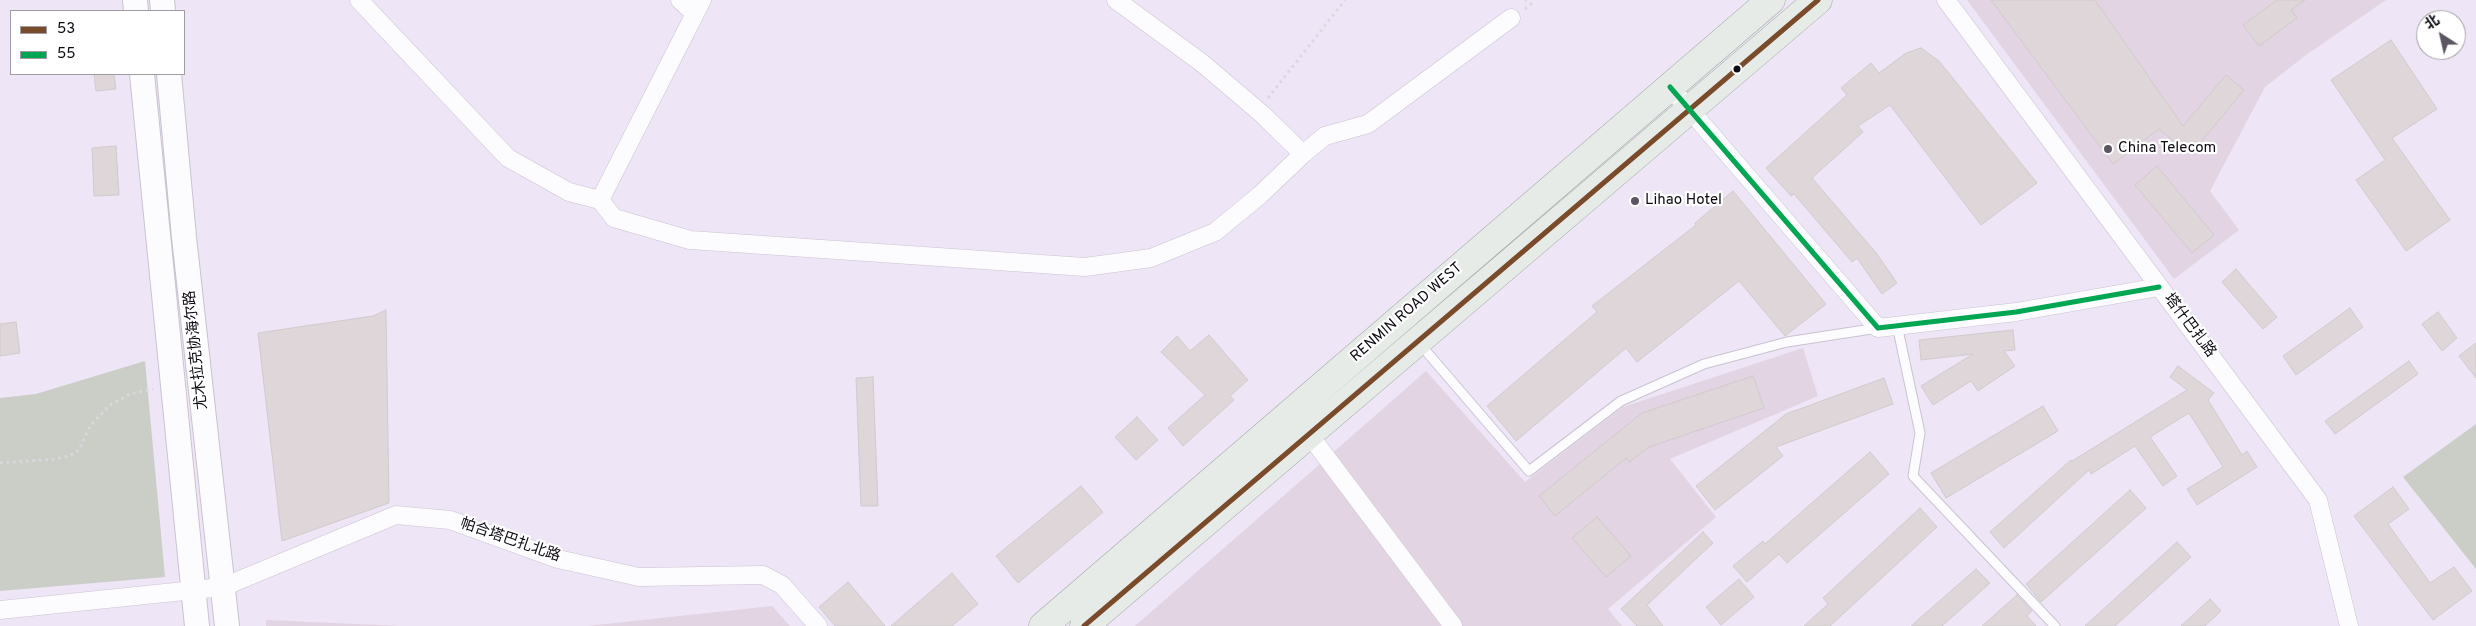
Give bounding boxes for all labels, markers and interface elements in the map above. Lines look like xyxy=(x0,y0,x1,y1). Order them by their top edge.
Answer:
legend xyxy=(10,10,185,75)
north arrow xyxy=(2416,10,2466,60)
text: 北 xyxy=(2422,12,2443,34)
text: 53 xyxy=(57,20,75,39)
text: 55 xyxy=(57,45,76,64)
unlabelled marker xyxy=(1732,64,1742,74)
place label: China Telecom xyxy=(2118,140,2216,158)
marker: China Telecom xyxy=(2102,143,2114,155)
place label: Lihao Hotel xyxy=(1645,192,1722,210)
marker: Lihao Hotel xyxy=(1629,195,1641,207)
street label: RENMIN ROAD WEST xyxy=(1347,260,1467,366)
street label: 尤木拉克协海尔路 xyxy=(182,289,212,411)
street label: 塔什巴扎路 xyxy=(2159,291,2219,361)
street label: 帕合塔巴扎北路 xyxy=(457,515,563,567)

